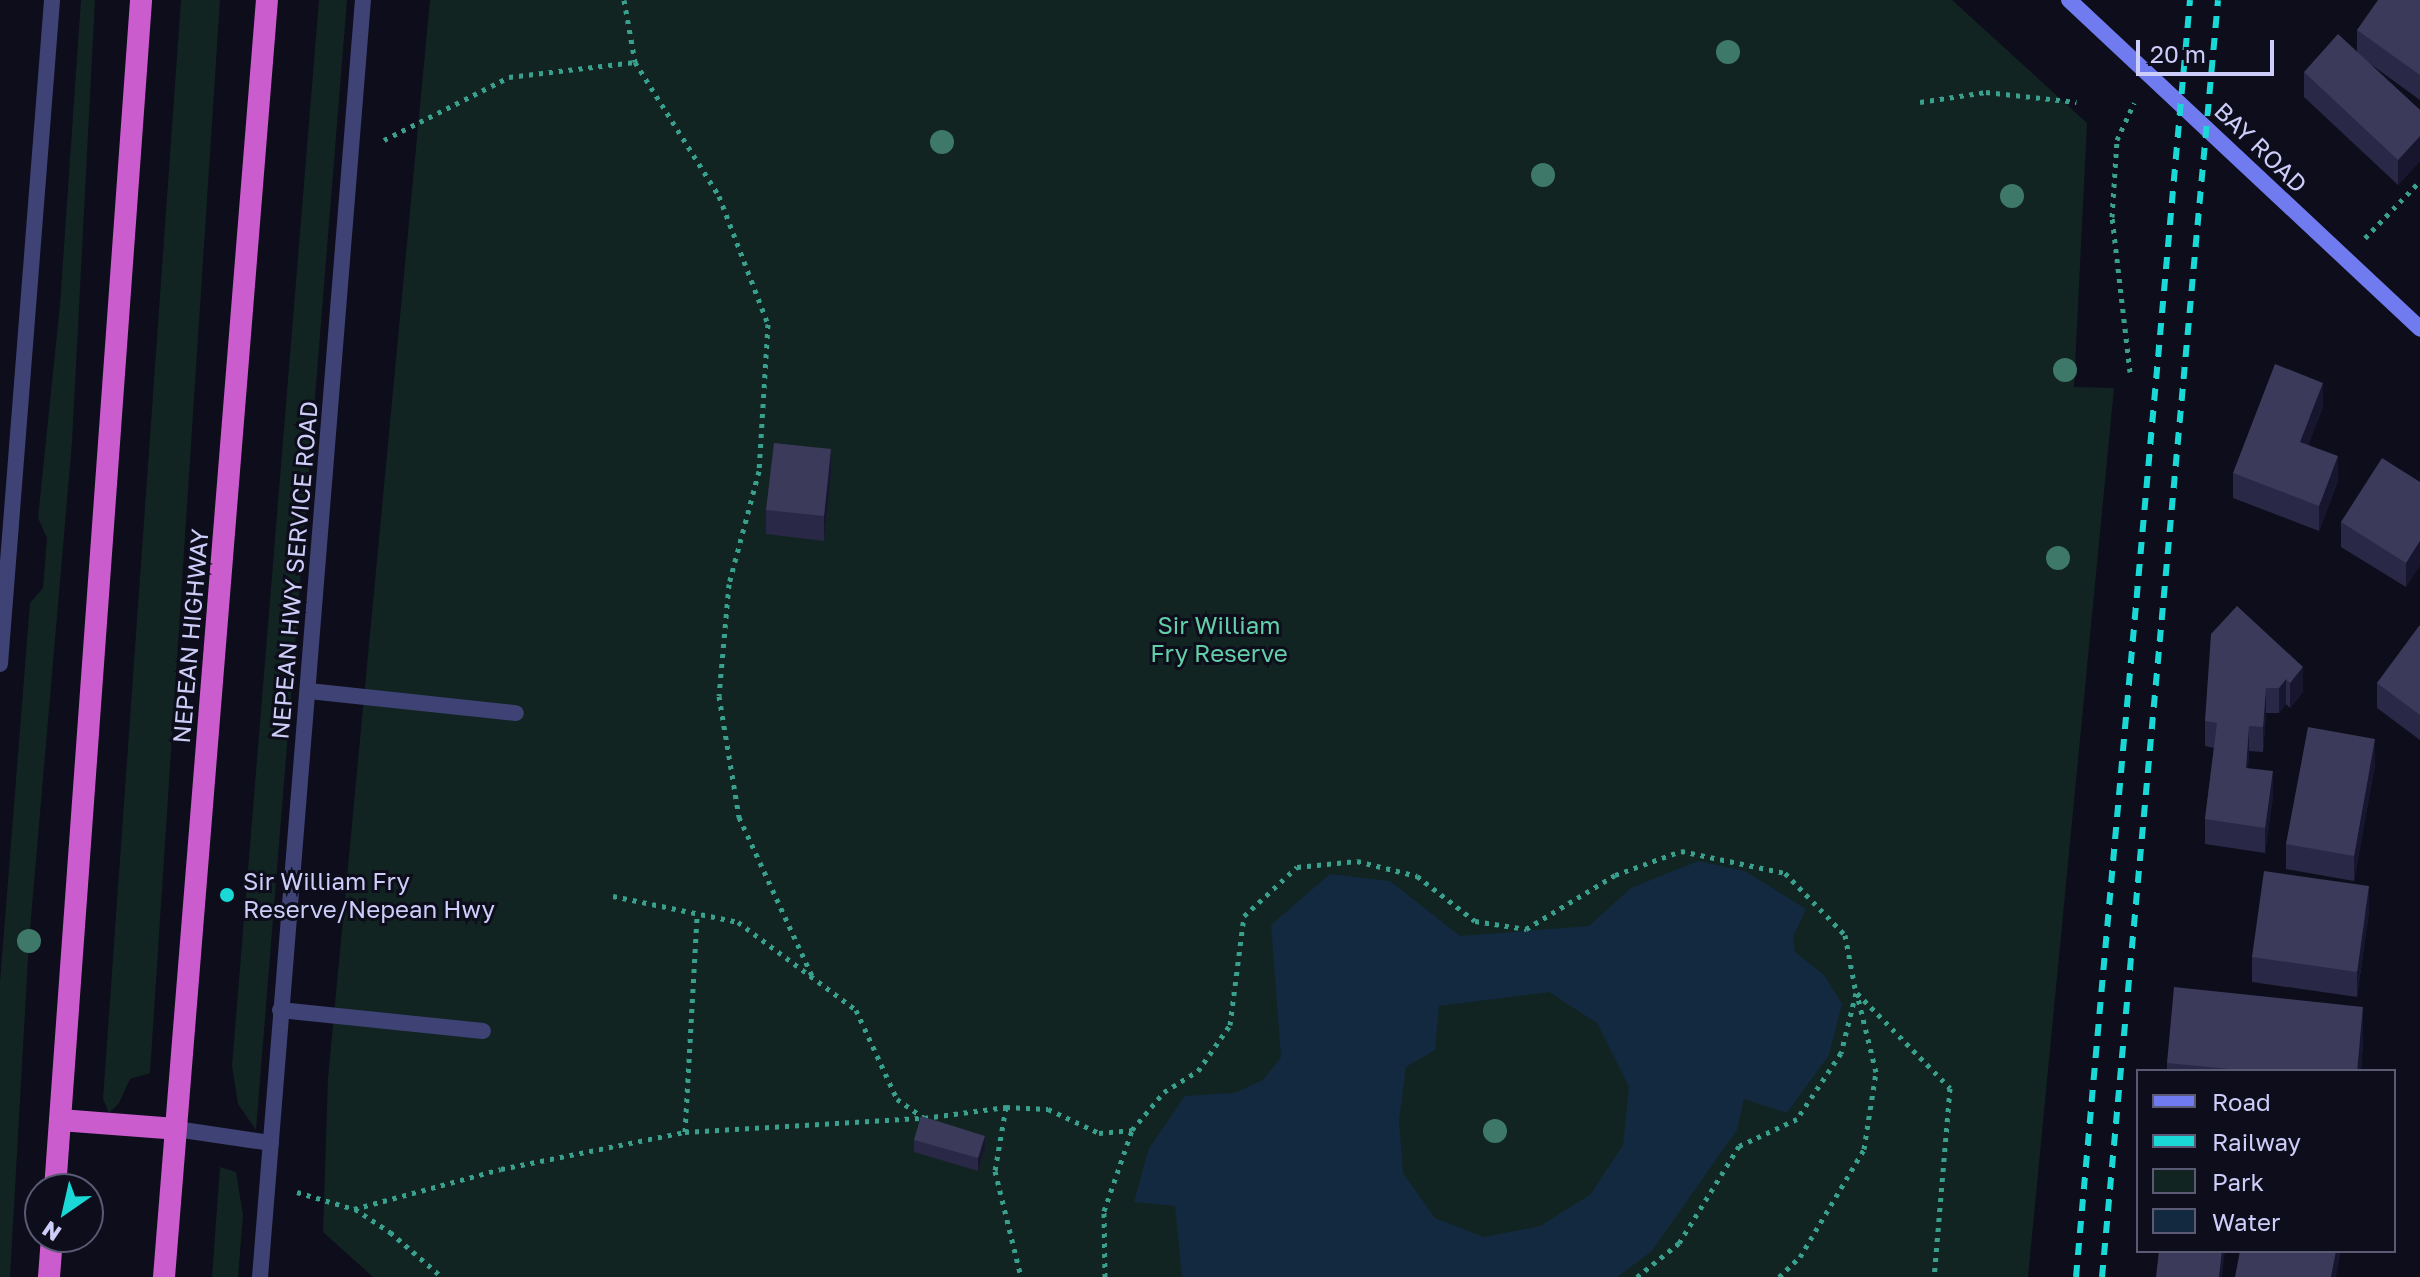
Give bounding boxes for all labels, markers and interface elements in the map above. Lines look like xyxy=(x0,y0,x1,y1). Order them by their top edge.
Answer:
scale bar xyxy=(2140,24,2278,74)
text: 20 m xyxy=(2150,39,2206,68)
street label: BAY ROAD xyxy=(2209,96,2313,198)
street label: NEPEAN HWY SERVICE ROAD xyxy=(265,400,323,740)
street label: NEPEAN HIGHWAY xyxy=(166,528,214,744)
park label: Sir William Fry Reserve xyxy=(1150,611,1288,667)
place label: Sir William Fry Reserve/Nepean Hwy xyxy=(243,867,495,923)
marker: Sir William Fry Reserve/Nepean Hwy xyxy=(218,886,236,904)
legend xyxy=(2136,1069,2396,1253)
text: Road xyxy=(2212,1087,2271,1116)
text: Railway xyxy=(2212,1127,2301,1156)
text: Park xyxy=(2212,1167,2264,1196)
north arrow xyxy=(24,1173,104,1253)
text: Water xyxy=(2212,1207,2280,1236)
text: N xyxy=(37,1216,66,1248)

